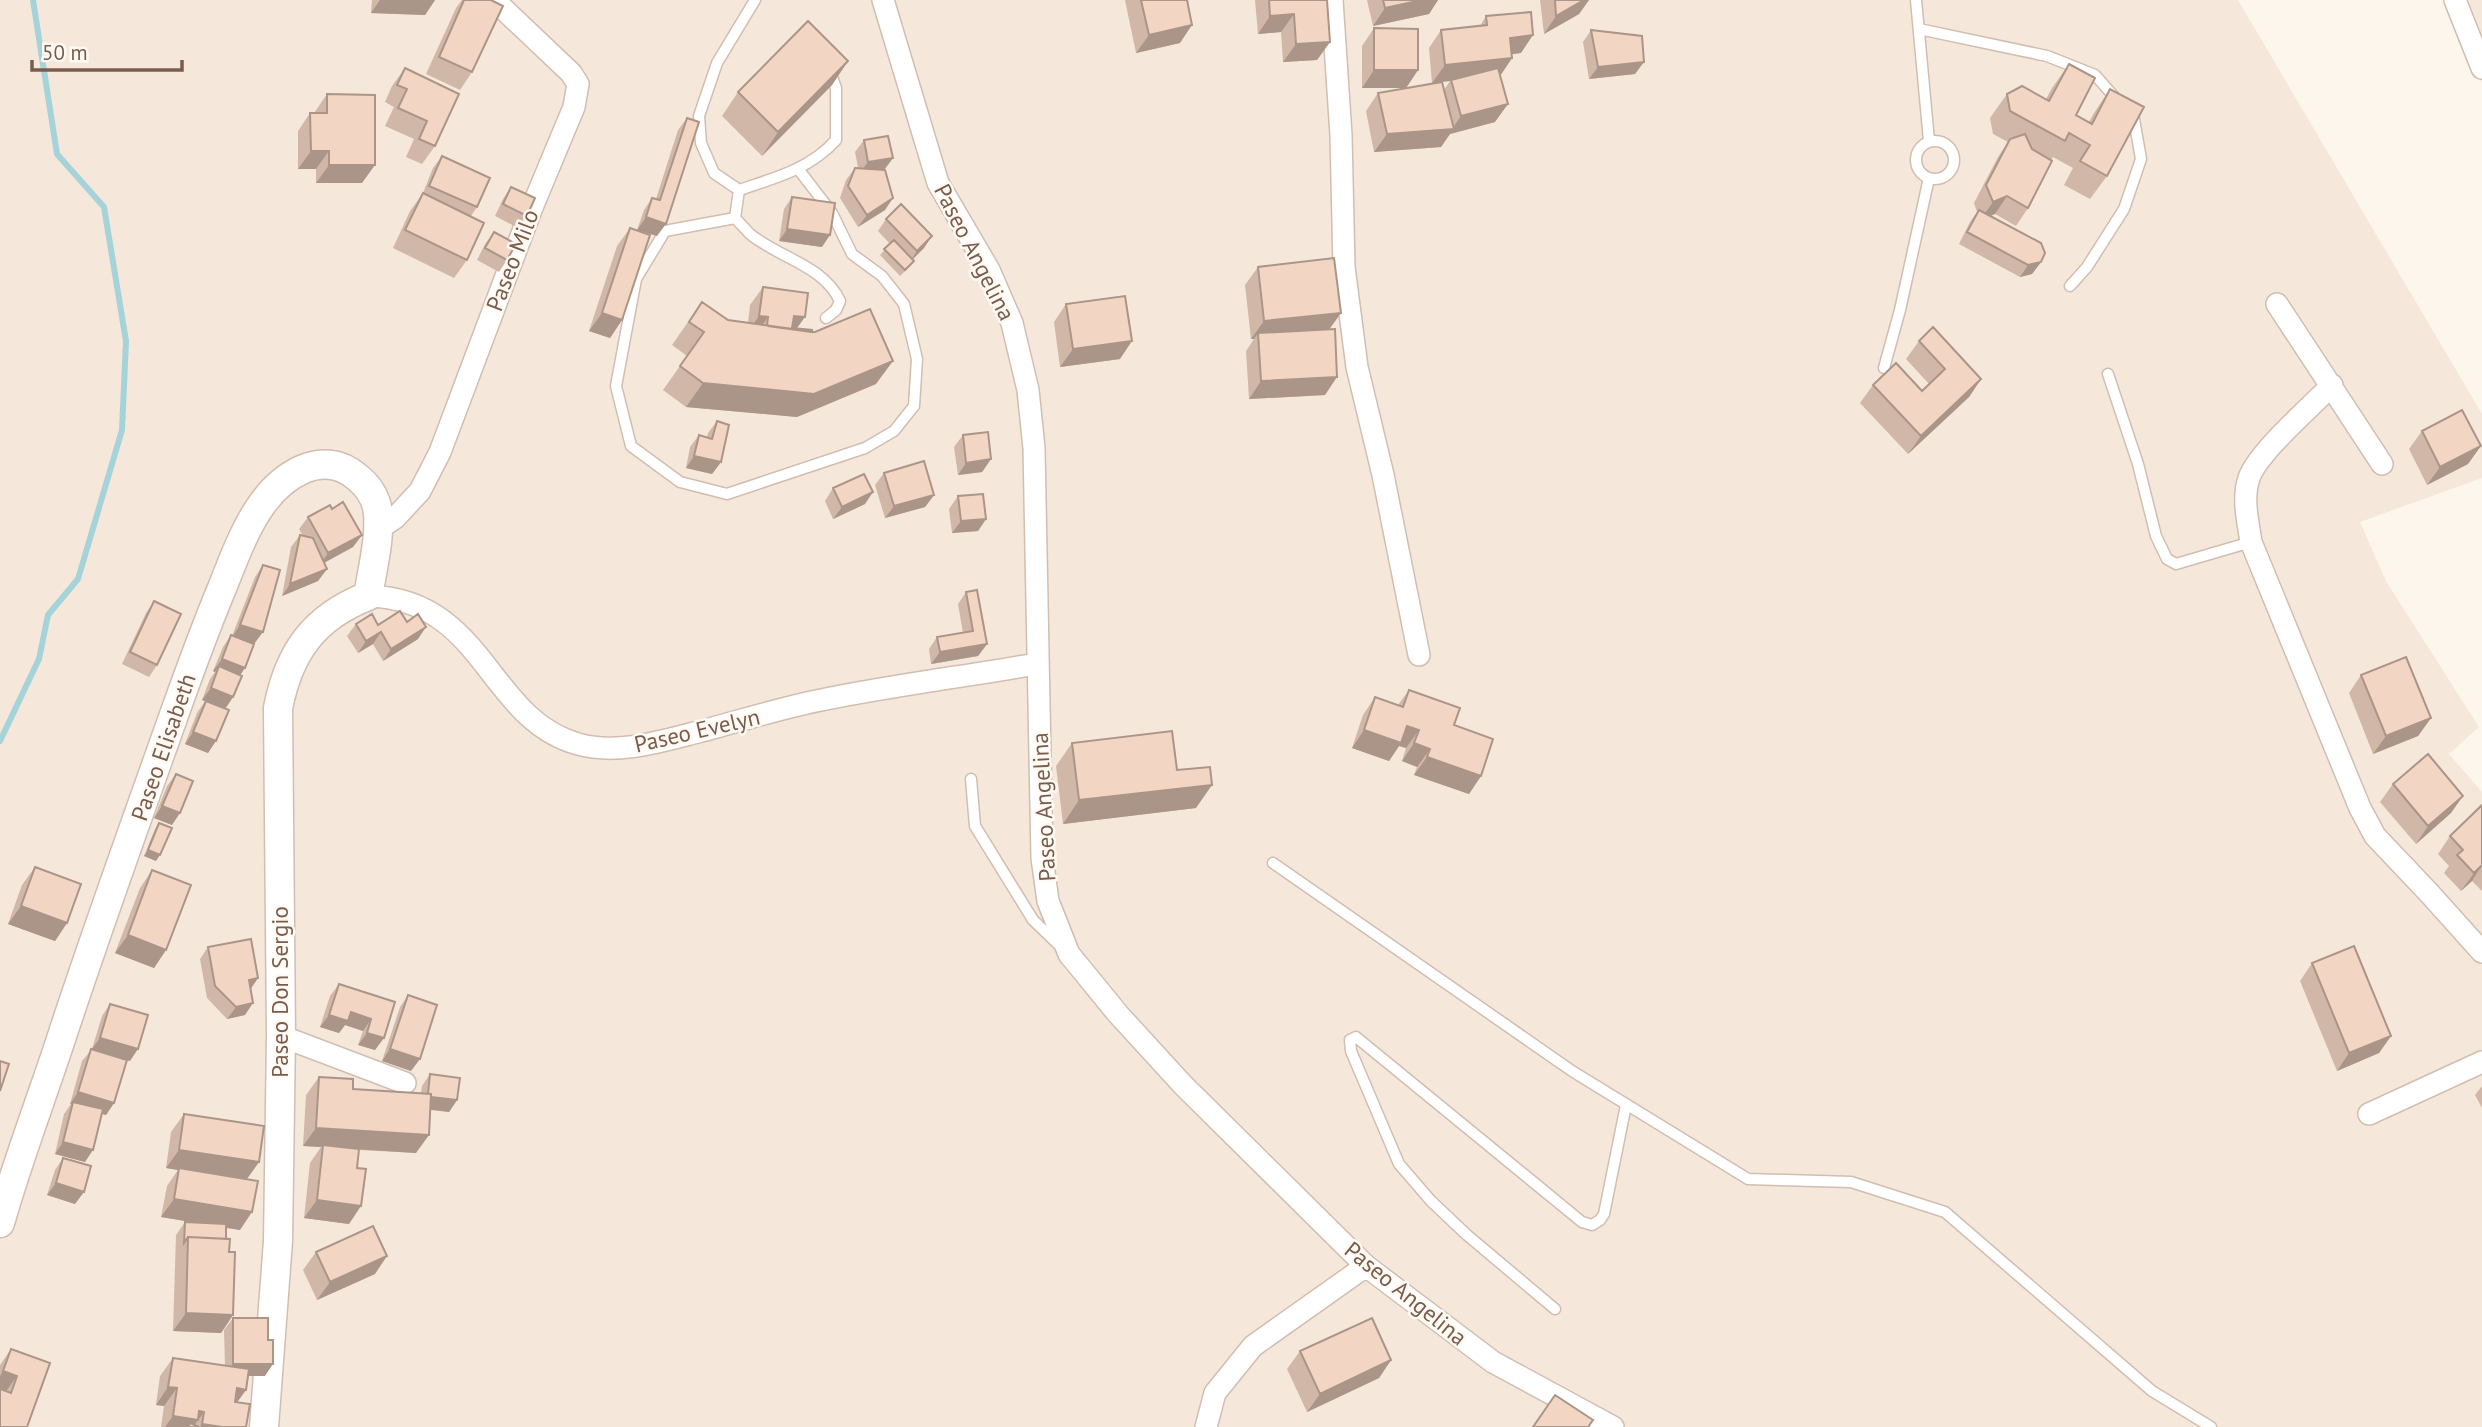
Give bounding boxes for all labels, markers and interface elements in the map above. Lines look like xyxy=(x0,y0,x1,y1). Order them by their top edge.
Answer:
scale bar xyxy=(32,28,182,72)
text: 50 m xyxy=(42,39,88,66)
street label: Paseo Angelina xyxy=(928,179,1022,325)
street label: Paseo Milo xyxy=(479,205,545,315)
street label: Paseo Elisabeth xyxy=(124,670,202,824)
street label: Paseo Evelyn xyxy=(631,701,763,759)
street label: Paseo Angelina xyxy=(1025,732,1061,882)
street label: Paseo Don Sergio xyxy=(265,906,294,1078)
street label: Paseo Angelina xyxy=(1339,1235,1473,1351)

